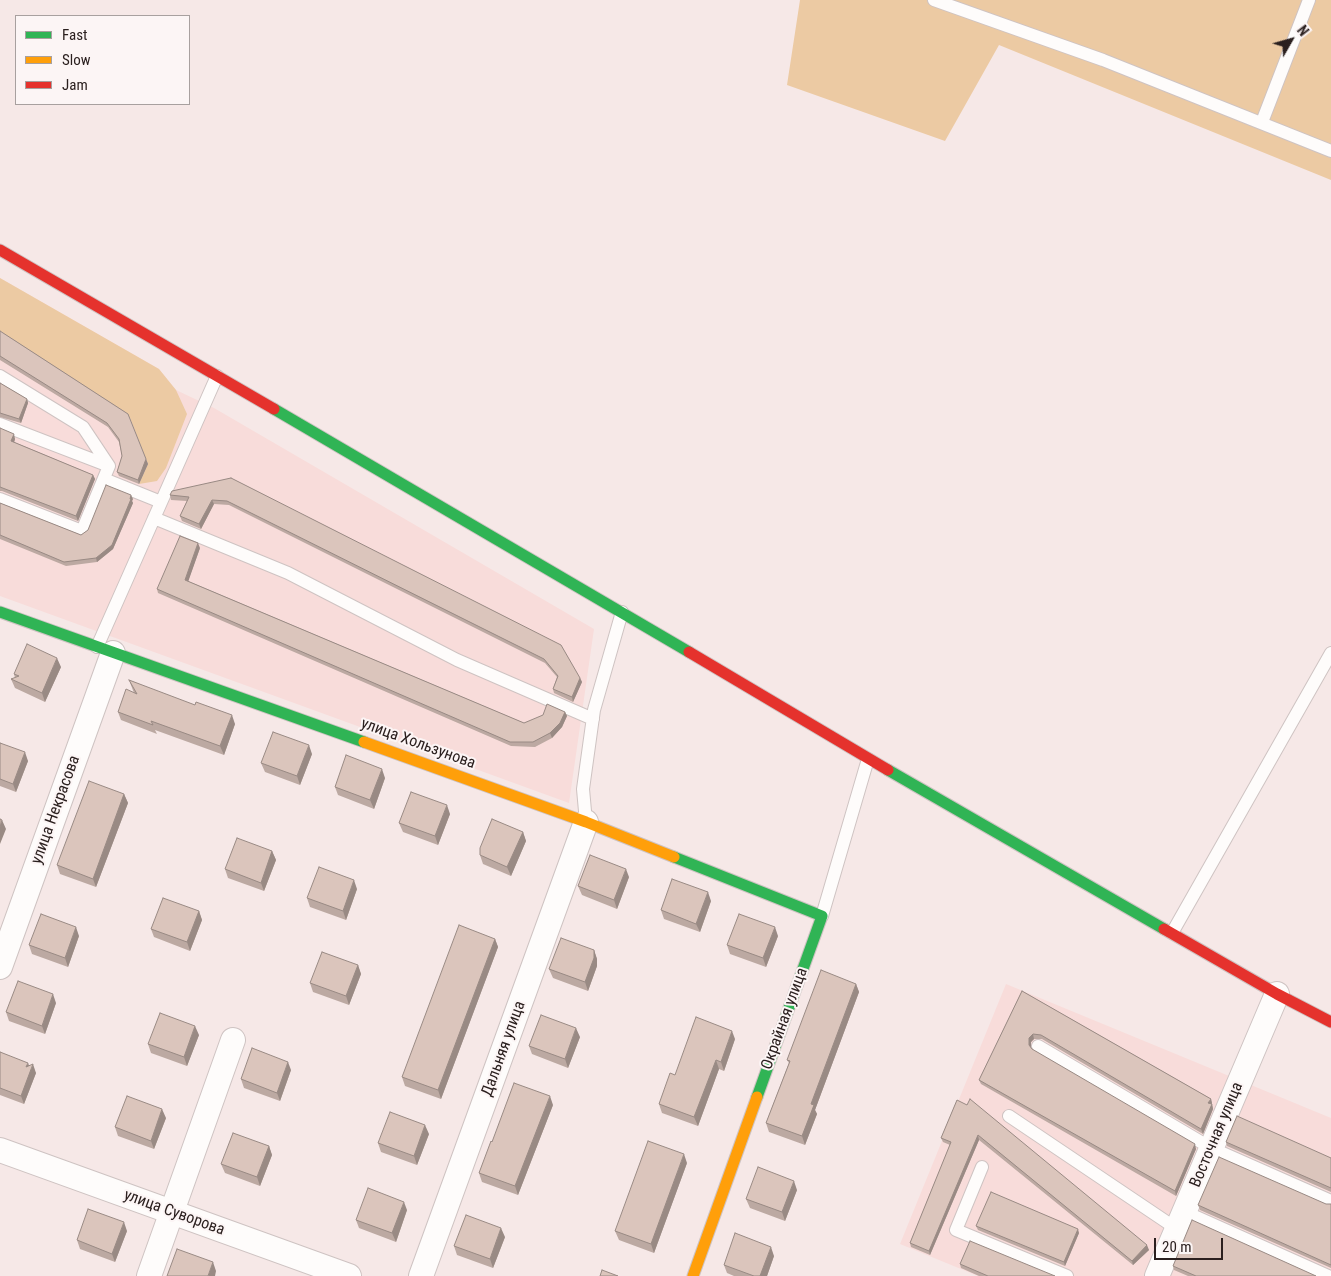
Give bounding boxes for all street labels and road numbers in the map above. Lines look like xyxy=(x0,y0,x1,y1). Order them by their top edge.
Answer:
street label: улица Хользунова xyxy=(358,714,478,774)
street label: улица Некрасова xyxy=(27,753,85,867)
street label: Окрайная улица xyxy=(758,965,812,1073)
street label: Дальняя улица xyxy=(478,999,530,1099)
street label: Восточная улица xyxy=(1186,1080,1248,1190)
street label: улица Суворова xyxy=(121,1186,227,1240)

